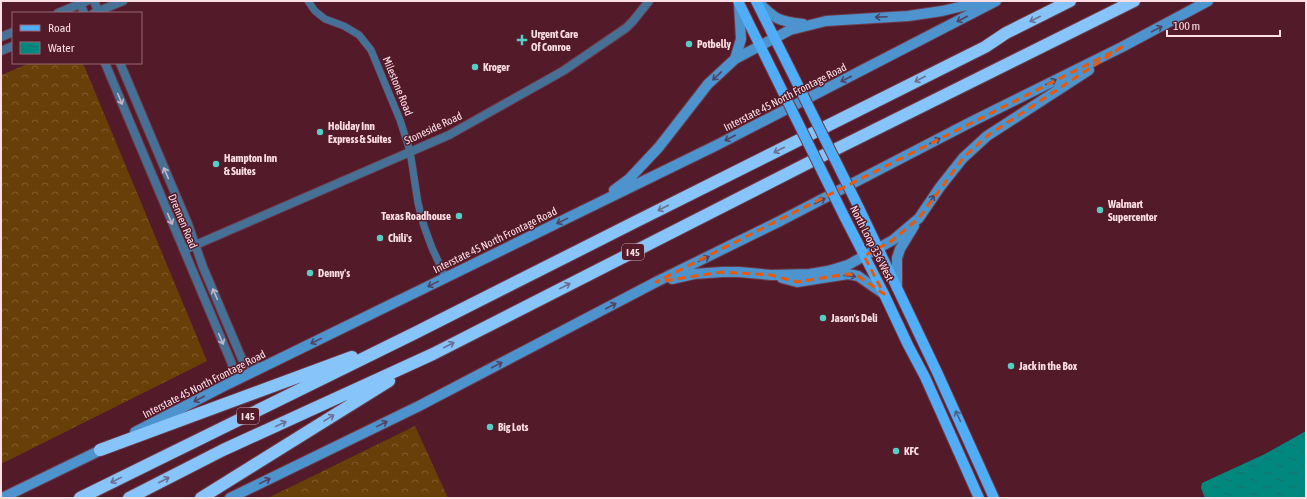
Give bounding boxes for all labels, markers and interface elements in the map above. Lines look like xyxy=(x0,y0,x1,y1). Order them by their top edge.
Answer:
legend xyxy=(12,12,142,64)
scale bar xyxy=(1167,12,1280,38)
one-way arrow xyxy=(875,13,888,21)
one-way arrow xyxy=(1029,15,1041,23)
one-way arrow xyxy=(956,16,968,23)
text: 100 m xyxy=(1173,19,1200,33)
text: Road xyxy=(48,21,71,35)
one-way arrow xyxy=(1151,24,1163,32)
place label: Urgent Care Of Conroe xyxy=(531,28,578,53)
marker: Urgent Care Of Conroe xyxy=(516,34,528,46)
place label: Potbelly xyxy=(697,38,732,50)
marker: Potbelly xyxy=(684,39,694,49)
text: Water xyxy=(48,41,75,55)
street label: Milestone Road xyxy=(381,55,415,117)
place label: Kroger xyxy=(483,61,510,73)
street label: Interstate 45 North Frontage Road xyxy=(722,61,848,133)
marker: Kroger xyxy=(470,62,480,72)
one-way arrow xyxy=(713,71,723,80)
one-way arrow xyxy=(840,76,852,83)
one-way arrow xyxy=(914,76,926,83)
one-way arrow xyxy=(1045,78,1057,85)
one-way arrow xyxy=(117,93,124,105)
street label: Stoneside Road xyxy=(402,109,464,147)
place label: Holiday Inn Express & Suites xyxy=(328,120,392,145)
marker: Holiday Inn Express & Suites xyxy=(315,127,325,137)
one-way arrow xyxy=(725,135,737,142)
one-way arrow xyxy=(929,136,941,144)
one-way arrow xyxy=(773,147,785,154)
place label: Hampton Inn & Suites xyxy=(224,152,277,177)
marker: Hampton Inn & Suites xyxy=(211,159,221,169)
one-way arrow xyxy=(162,168,170,180)
street label: Drennen Road xyxy=(166,192,200,250)
one-way arrow xyxy=(927,195,935,206)
one-way arrow xyxy=(813,196,825,204)
place label: Walmart Supercenter xyxy=(1107,198,1158,223)
street label: North Loop 336 West xyxy=(848,203,896,283)
street label: Interstate 45 North Frontage Road xyxy=(431,205,559,275)
one-way arrow xyxy=(657,205,669,212)
marker: Walmart Supercenter xyxy=(1095,205,1105,215)
place label: Texas Roadhouse xyxy=(381,210,451,222)
marker: Texas Roadhouse xyxy=(454,211,464,221)
one-way arrow xyxy=(167,212,175,224)
one-way arrow xyxy=(556,218,568,225)
place label: Chili's xyxy=(388,232,412,244)
marker: Chili's xyxy=(375,233,385,243)
road number: I 45 xyxy=(622,244,644,260)
one-way arrow xyxy=(697,255,709,262)
place label: Denny's xyxy=(318,267,350,279)
marker: Denny's xyxy=(305,268,315,278)
one-way arrow xyxy=(843,272,856,279)
one-way arrow xyxy=(427,281,439,288)
one-way arrow xyxy=(559,282,571,290)
one-way arrow xyxy=(210,288,218,300)
one-way arrow xyxy=(604,302,616,309)
place label: Jason's Deli xyxy=(830,312,878,324)
marker: Jason's Deli xyxy=(818,313,828,323)
one-way arrow xyxy=(218,332,225,344)
one-way arrow xyxy=(310,338,322,346)
one-way arrow xyxy=(443,341,455,349)
street label: Interstate 45 North Frontage Road xyxy=(141,348,267,420)
place label: Jack in the Box xyxy=(1018,360,1078,372)
one-way arrow xyxy=(491,361,503,368)
marker: Jack in the Box xyxy=(1006,361,1016,371)
one-way arrow xyxy=(193,396,205,403)
road number: I 45 xyxy=(237,408,259,424)
one-way arrow xyxy=(954,410,961,422)
one-way arrow xyxy=(324,414,335,422)
one-way arrow xyxy=(274,420,286,427)
one-way arrow xyxy=(375,420,387,427)
place label: Big Lots xyxy=(498,421,529,433)
marker: Big Lots xyxy=(485,422,495,432)
place label: KFC xyxy=(904,445,919,457)
marker: KFC xyxy=(891,446,901,456)
one-way arrow xyxy=(157,476,169,484)
one-way arrow xyxy=(111,477,123,484)
one-way arrow xyxy=(258,477,270,484)

